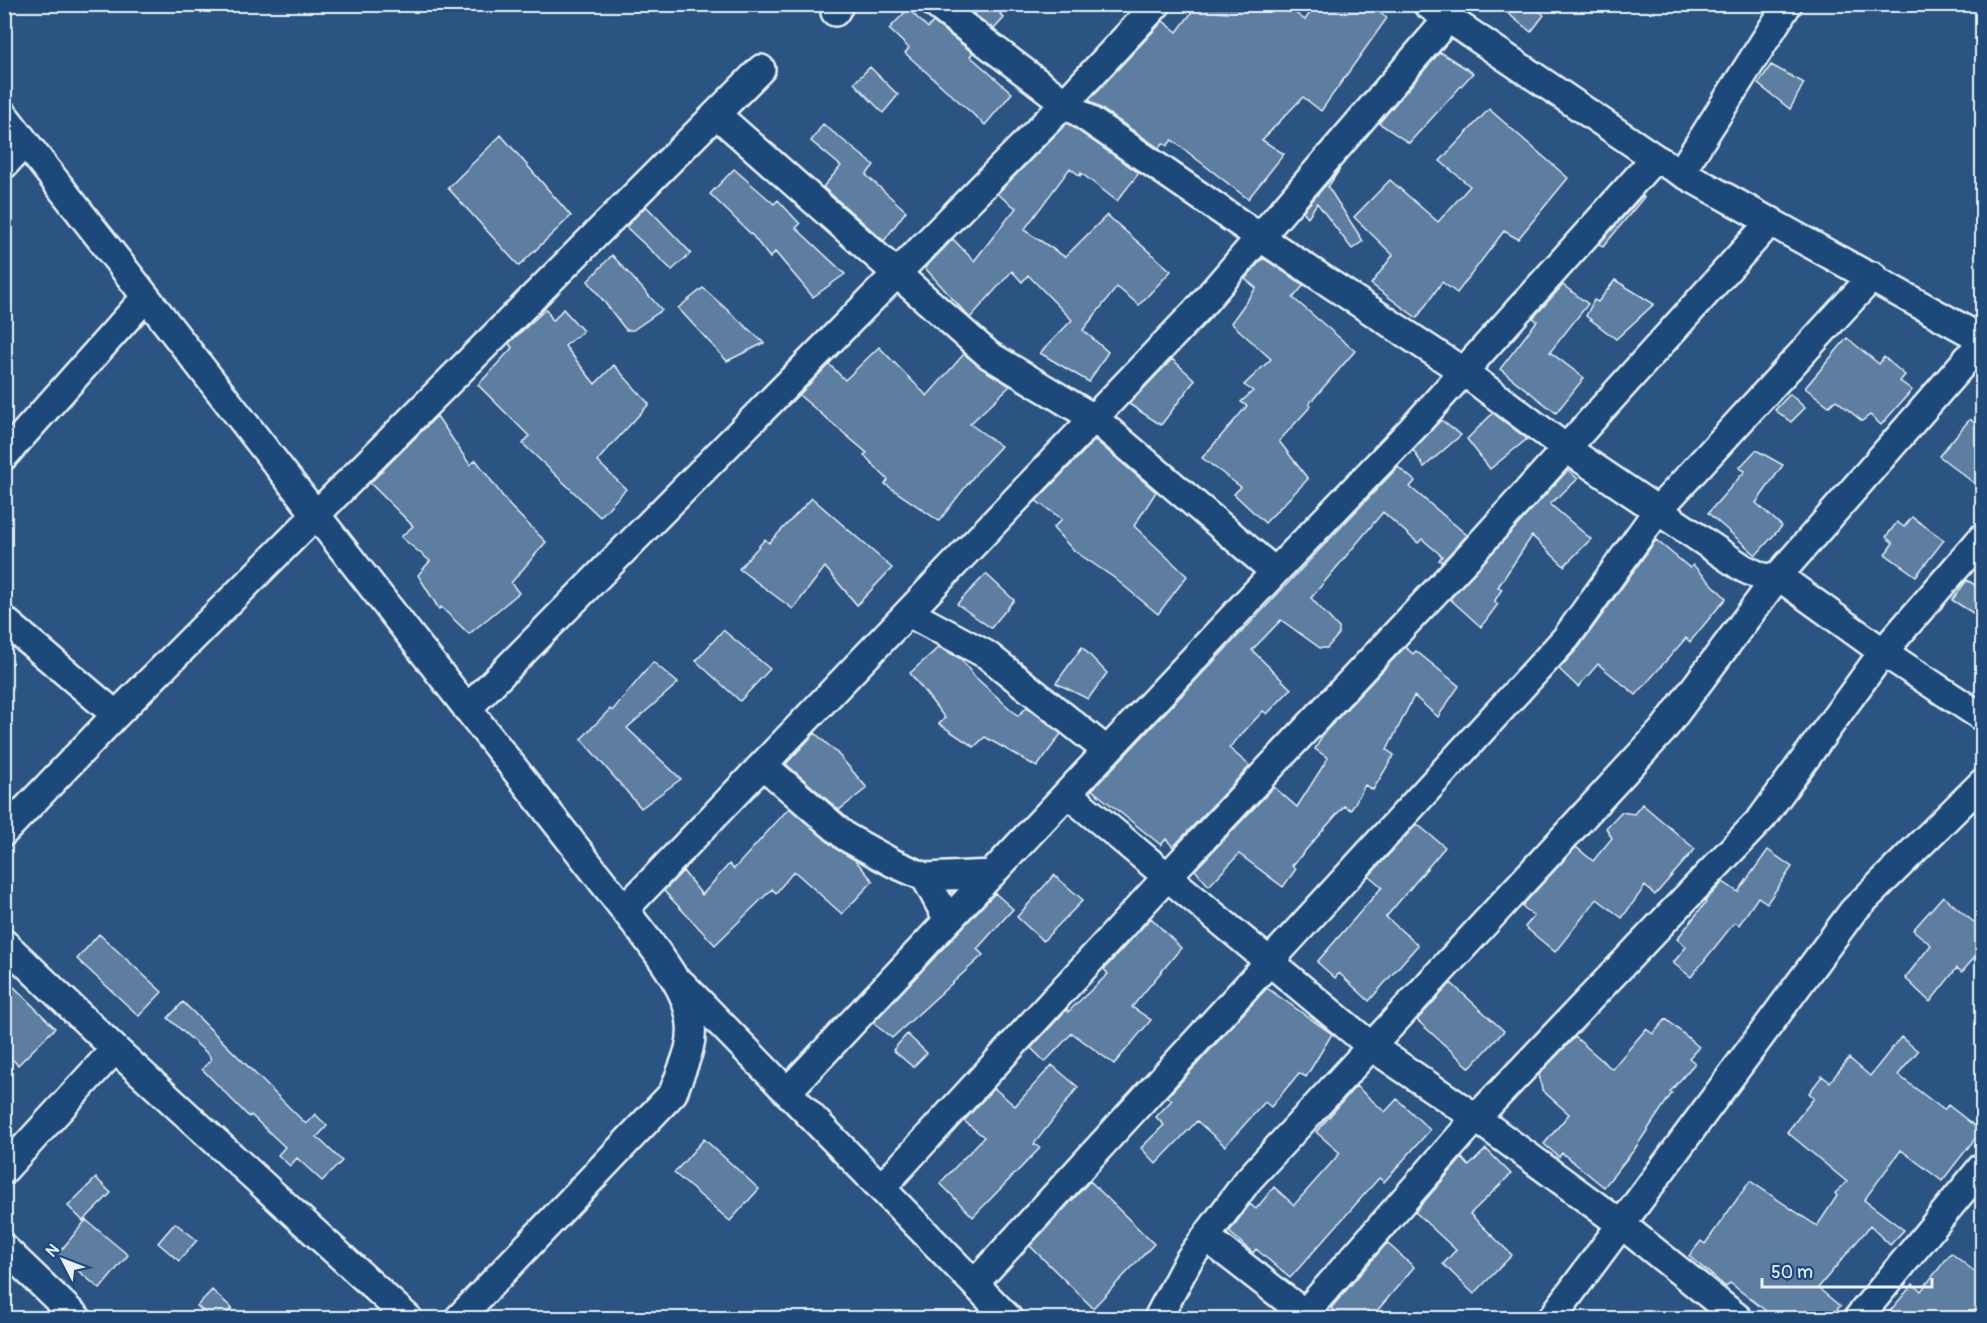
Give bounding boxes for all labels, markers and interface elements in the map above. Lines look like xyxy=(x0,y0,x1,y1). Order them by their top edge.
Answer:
north arrow xyxy=(33,1230,93,1290)
text: N xyxy=(42,1240,64,1261)
scale bar xyxy=(1762,1251,1932,1289)
text: 50 m xyxy=(1771,1261,1813,1284)

